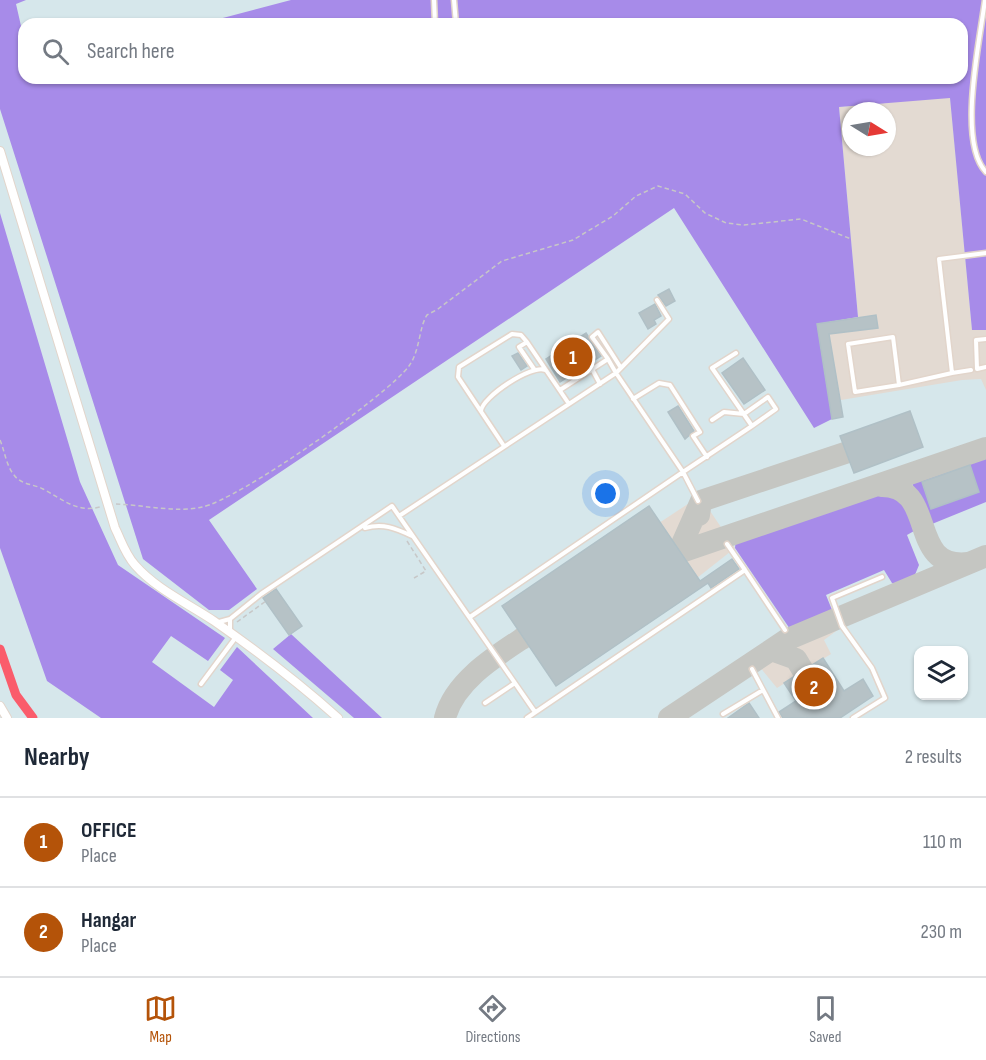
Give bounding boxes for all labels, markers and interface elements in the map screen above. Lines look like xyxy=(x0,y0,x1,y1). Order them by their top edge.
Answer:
search box xyxy=(18,18,968,84)
icon: search xyxy=(39,35,72,68)
text: Search here xyxy=(87,38,174,65)
north arrow xyxy=(842,102,896,156)
pin: 1 xyxy=(554,334,592,380)
your location xyxy=(591,479,620,508)
map controls xyxy=(914,646,968,700)
button: layers xyxy=(914,646,968,700)
pin: 2 xyxy=(794,664,834,710)
text: Nearby xyxy=(24,742,90,773)
text: 2 results xyxy=(905,745,962,769)
text: OFFICE xyxy=(81,817,137,844)
text: 1 xyxy=(40,830,47,854)
text: 110 m xyxy=(923,830,962,854)
text: Place xyxy=(81,844,117,868)
text: Hangar xyxy=(81,907,136,934)
text: 2 xyxy=(39,920,48,944)
text: 230 m xyxy=(920,920,962,944)
text: Place xyxy=(81,934,117,958)
tab: Map xyxy=(144,992,177,1047)
tab: Directions xyxy=(465,992,521,1047)
tab: Saved xyxy=(809,992,842,1047)

